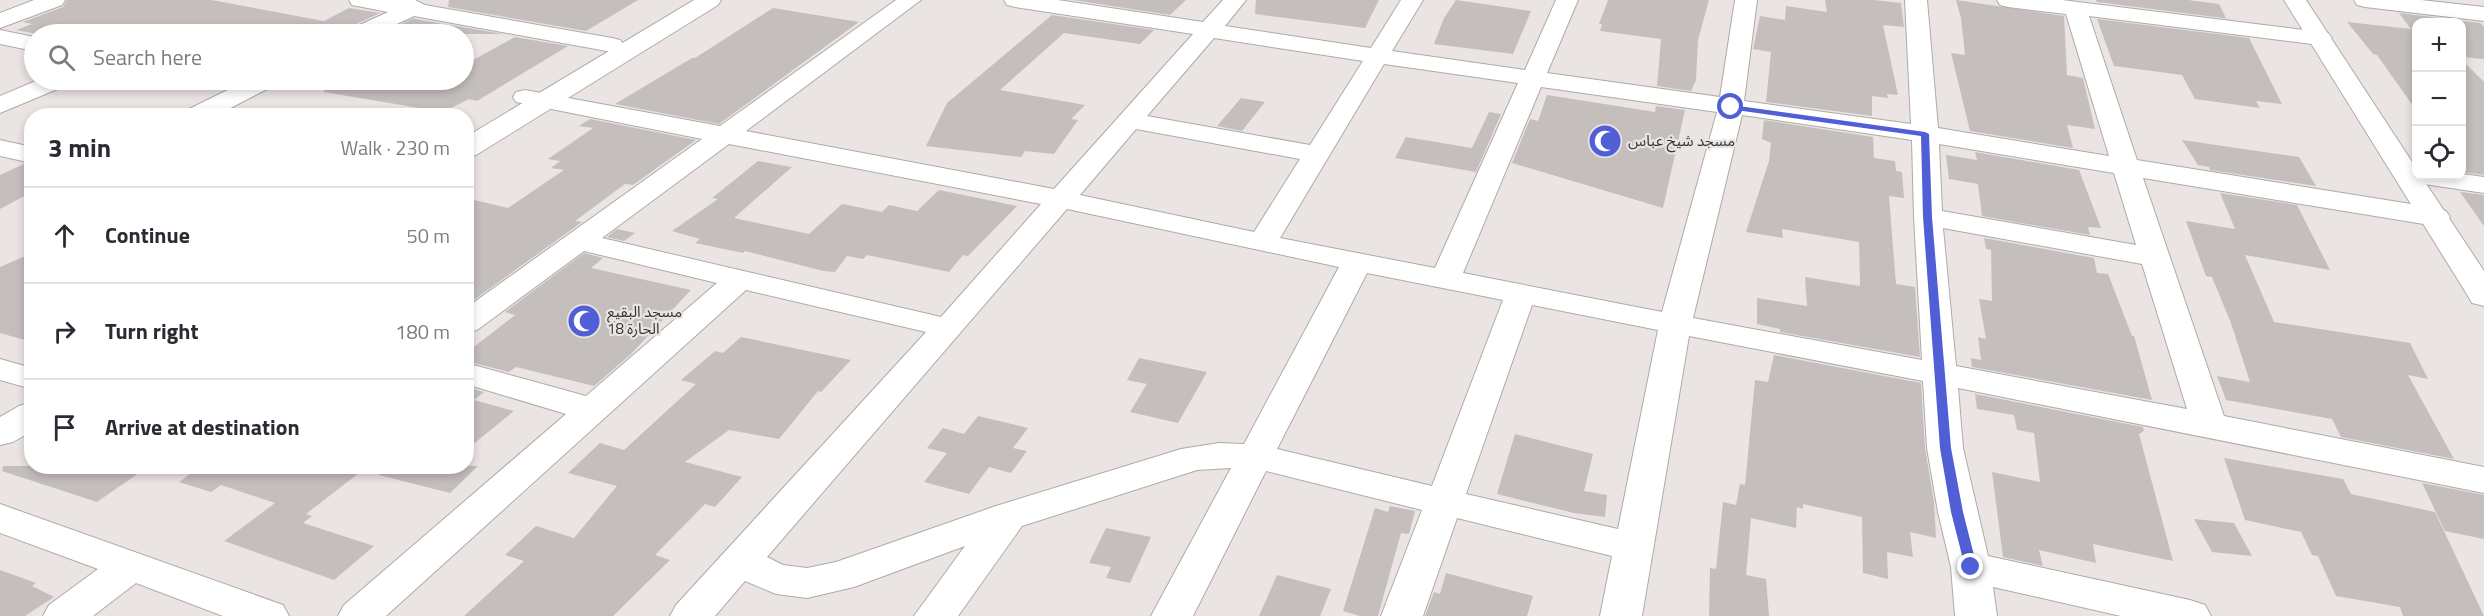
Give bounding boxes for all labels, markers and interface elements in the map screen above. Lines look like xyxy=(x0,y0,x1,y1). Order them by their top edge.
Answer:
map controls xyxy=(2412,18,2466,180)
button: + xyxy=(2412,18,2466,72)
search box xyxy=(24,24,474,90)
text: Search here xyxy=(93,40,202,74)
icon: search xyxy=(45,41,78,74)
button: − xyxy=(2412,72,2466,126)
route start xyxy=(1717,93,1743,119)
mosque icon: مسجد شيخ عباس xyxy=(1587,123,1623,159)
button: locate xyxy=(2412,126,2466,180)
text: 3 min xyxy=(48,128,111,167)
place label: مسجد شيخ عباس xyxy=(1628,129,1735,153)
text: Walk · 230 m xyxy=(341,132,450,163)
text: Continue xyxy=(105,218,190,252)
icon: ahead xyxy=(48,219,81,252)
text: 50 m xyxy=(406,220,450,251)
place label: مسجد البقيع الحارة 18 xyxy=(607,300,682,340)
mosque icon: مسجد البقيع الحارة 18 xyxy=(566,303,602,339)
text: Turn right xyxy=(105,314,199,348)
icon: right xyxy=(48,315,81,348)
text: 180 m xyxy=(395,316,450,347)
text: Arrive at destination xyxy=(105,410,300,444)
icon: arrive xyxy=(48,411,81,444)
route end xyxy=(1957,553,1983,579)

